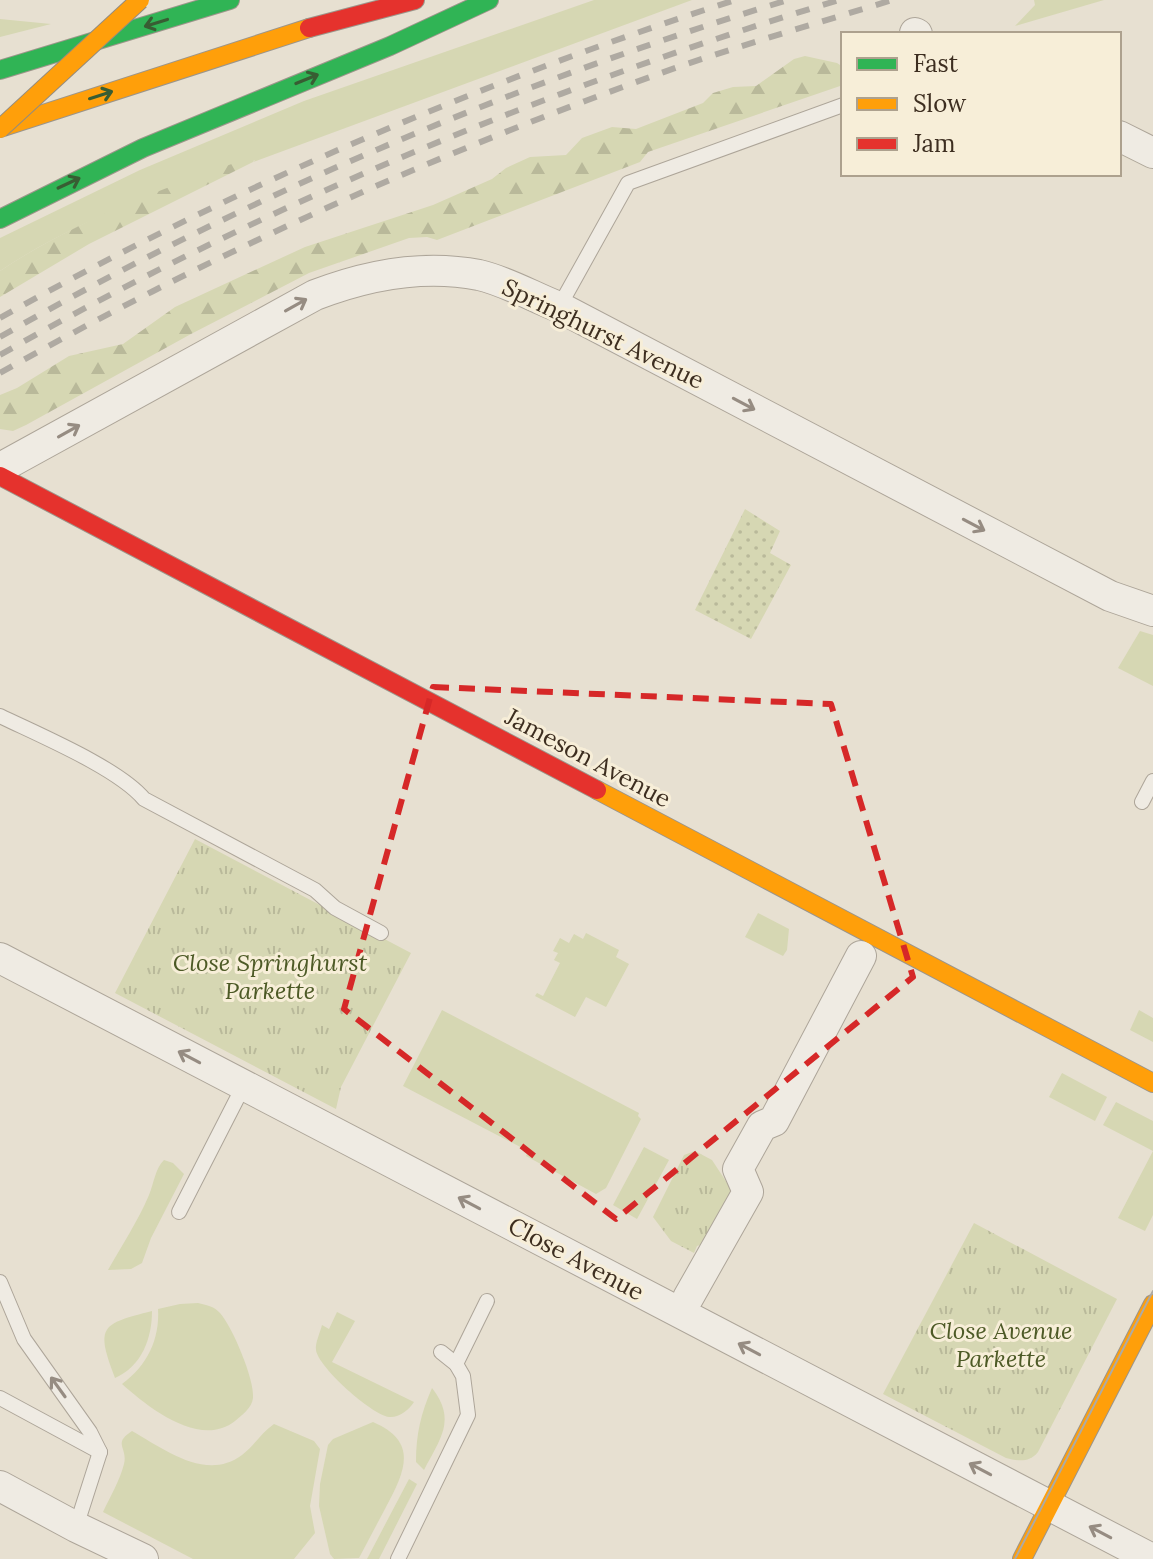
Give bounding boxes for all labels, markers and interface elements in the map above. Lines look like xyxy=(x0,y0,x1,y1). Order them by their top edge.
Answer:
one-way arrow xyxy=(143,16,169,31)
legend xyxy=(841,32,1121,176)
text: Fast xyxy=(913,48,959,79)
one-way arrow xyxy=(294,70,319,85)
one-way arrow xyxy=(88,87,113,102)
text: Slow xyxy=(913,88,967,119)
text: Jam xyxy=(912,128,955,159)
one-way arrow xyxy=(57,175,81,190)
street label: Springhurst Avenue xyxy=(497,271,709,396)
one-way arrow xyxy=(284,297,308,313)
one-way arrow xyxy=(732,397,756,413)
one-way arrow xyxy=(57,423,80,439)
one-way arrow xyxy=(962,518,986,534)
street label: Jameson Avenue xyxy=(499,700,676,814)
park label: Close Springhurst Parkette xyxy=(173,947,367,1006)
one-way arrow xyxy=(178,1048,201,1064)
one-way arrow xyxy=(458,1194,482,1210)
street label: Close Avenue xyxy=(503,1210,649,1307)
park label: Close Avenue Parkette xyxy=(929,1315,1073,1374)
one-way arrow xyxy=(738,1341,762,1356)
one-way arrow xyxy=(50,1376,66,1398)
one-way arrow xyxy=(968,1461,992,1477)
one-way arrow xyxy=(1089,1524,1113,1540)

